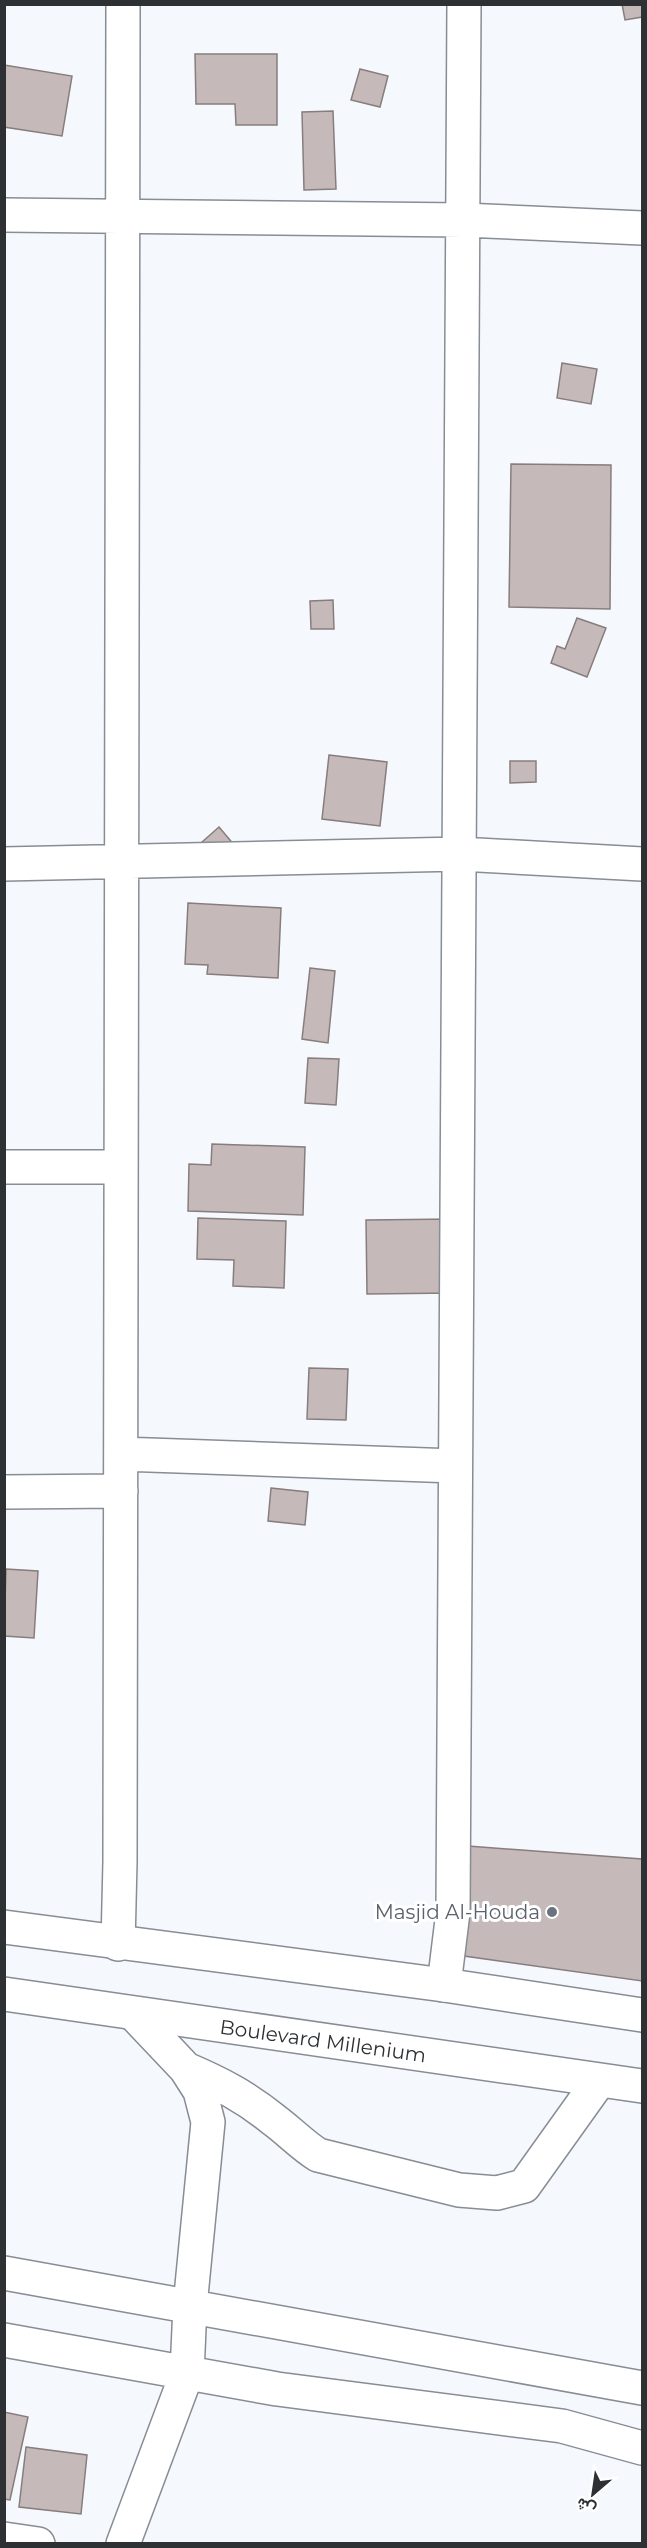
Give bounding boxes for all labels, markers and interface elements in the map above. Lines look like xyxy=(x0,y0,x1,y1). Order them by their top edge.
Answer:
place label: Masjid Al-Houda xyxy=(375,1900,540,1924)
marker: Masjid Al-Houda xyxy=(545,1905,559,1919)
street label: Boulevard Millenium xyxy=(218,2015,428,2067)
north arrow xyxy=(563,2464,623,2524)
text: ش xyxy=(573,2494,599,2520)

